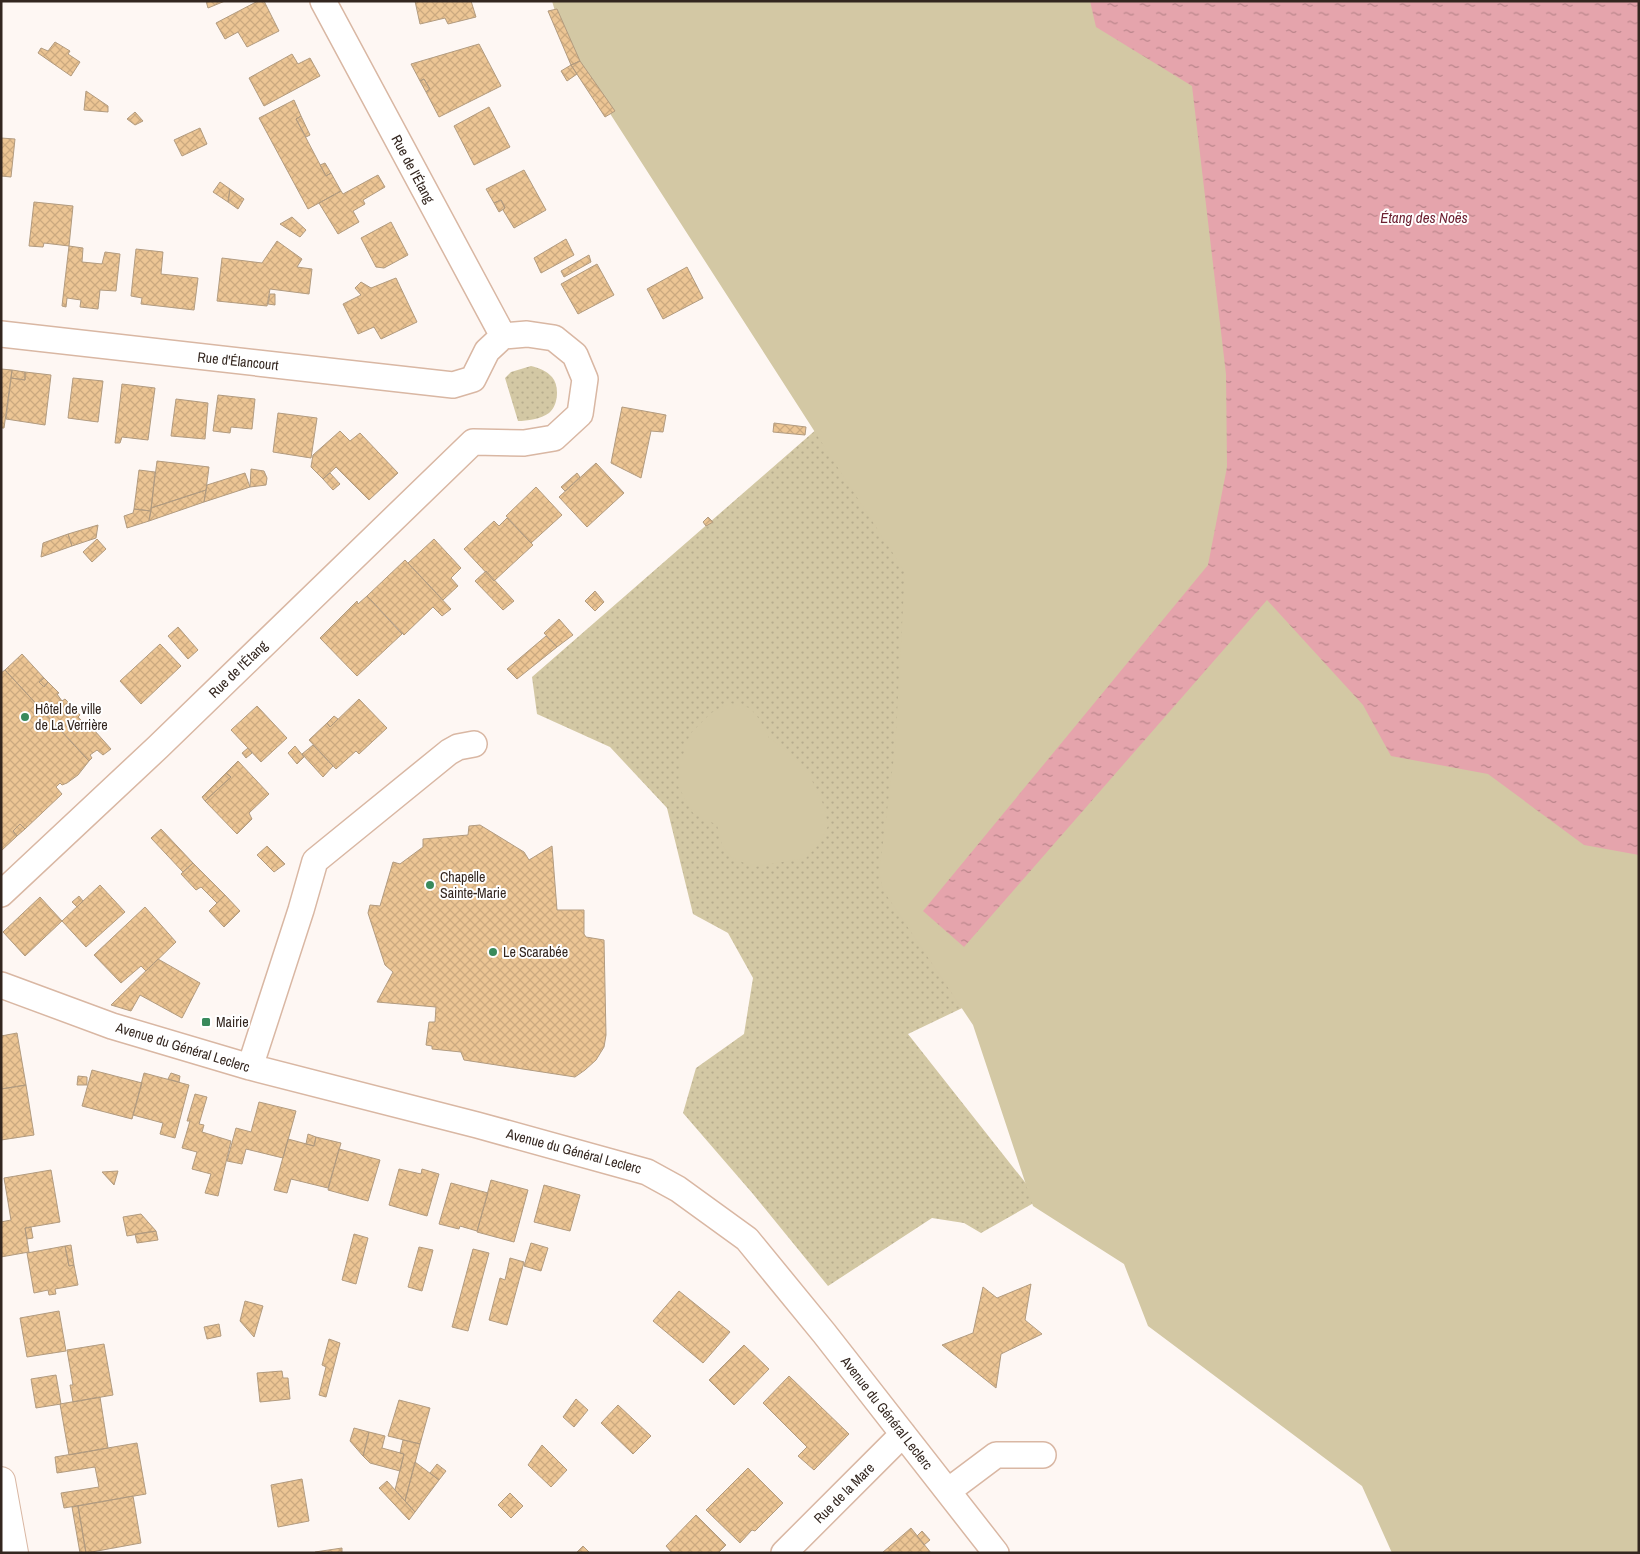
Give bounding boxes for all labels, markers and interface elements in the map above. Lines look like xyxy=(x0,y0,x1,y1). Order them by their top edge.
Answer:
street label: Rue de l'Étang xyxy=(387,132,439,207)
water label: Étang des Noës xyxy=(1380,207,1468,228)
street label: Rue d'Élancourt xyxy=(197,348,279,374)
street label: Rue de l'Étang xyxy=(205,636,272,702)
place label: Hôtel de ville de La Verrière xyxy=(35,700,108,734)
marker: Hôtel de ville de La Verrière xyxy=(19,711,31,723)
place label: Chapelle Sainte-Marie xyxy=(440,868,506,902)
marker: Chapelle Sainte-Marie xyxy=(424,879,436,891)
place label: Le Scarabée xyxy=(503,943,568,961)
marker: Le Scarabée xyxy=(487,946,499,958)
place label: Mairie xyxy=(216,1013,249,1031)
marker: Mairie xyxy=(200,1016,212,1028)
street label: Avenue du Général Leclerc xyxy=(113,1018,252,1076)
street label: Avenue du Général Leclerc xyxy=(504,1124,644,1178)
street label: Avenue du Général Leclerc xyxy=(837,1352,937,1473)
street label: Rue de la Mare xyxy=(810,1459,878,1527)

